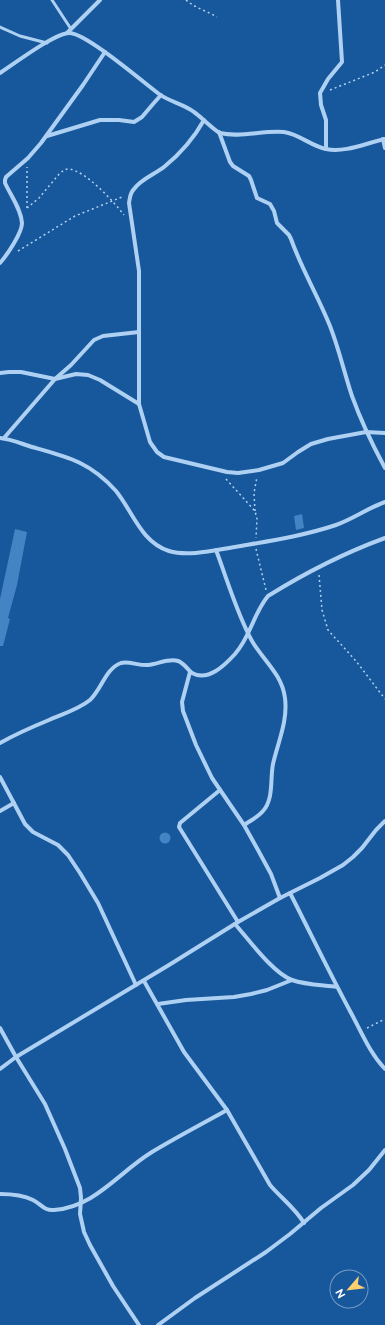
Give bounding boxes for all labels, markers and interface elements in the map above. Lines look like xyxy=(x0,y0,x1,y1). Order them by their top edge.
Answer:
north arrow xyxy=(329,1269,369,1309)
text: N xyxy=(333,1287,348,1300)

